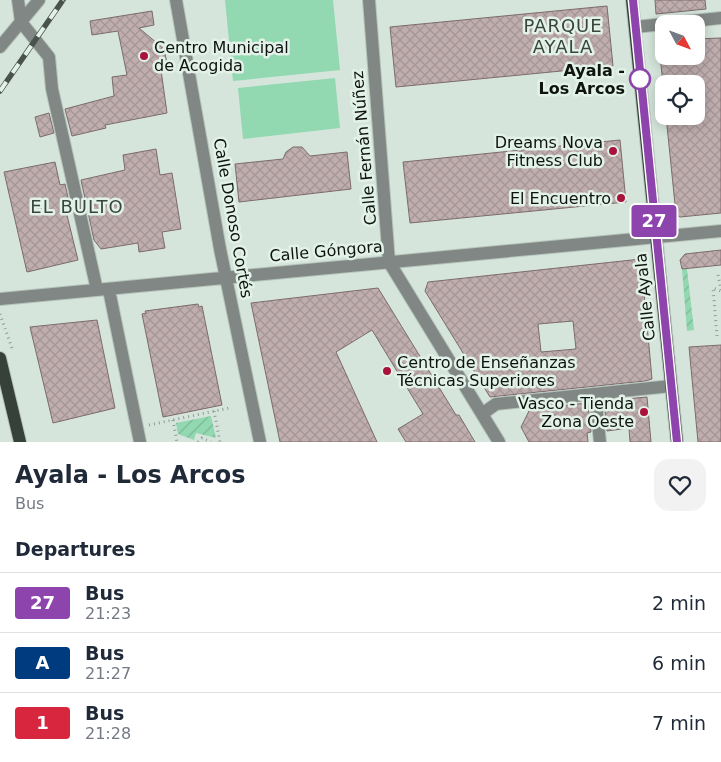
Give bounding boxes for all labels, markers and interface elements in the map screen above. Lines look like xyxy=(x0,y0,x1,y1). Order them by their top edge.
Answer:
district label: PARQUE AYALA xyxy=(523,15,603,57)
north arrow xyxy=(655,15,705,65)
map controls xyxy=(655,15,705,125)
place label: Centro Municipal de Acogida xyxy=(154,38,289,75)
marker: Centro Municipal de Acogida xyxy=(138,50,150,62)
place label: Ayala - Los Arcos xyxy=(538,61,625,98)
marker: Ayala - Los Arcos xyxy=(629,68,651,90)
street label: Calle Fernán Núñez xyxy=(348,70,380,226)
button: locate xyxy=(655,75,705,125)
place label: Dreams Nova Fitness Club xyxy=(495,133,603,170)
street label: Calle Donoso Cortés xyxy=(210,137,256,299)
marker: Dreams Nova Fitness Club xyxy=(607,145,619,157)
place label: El Encuentro xyxy=(510,189,611,208)
marker: El Encuentro xyxy=(615,192,627,204)
district label: EL BULTO xyxy=(30,196,124,217)
line badge: 27 xyxy=(632,205,676,237)
text: 27 xyxy=(641,210,667,231)
street label: Calle Góngora xyxy=(269,237,383,265)
street label: Calle Ayala xyxy=(631,252,659,342)
place label: Centro de Enseñanzas Técnicas Superiores xyxy=(396,353,576,390)
marker: Centro de Enseñanzas Técnicas Superiores xyxy=(381,365,393,377)
place label: Vasco - Tienda Zona Oeste xyxy=(518,394,634,431)
marker: Vasco - Tienda Zona Oeste xyxy=(638,406,650,418)
button: heart xyxy=(654,459,706,511)
text: Ayala - Los Arcos xyxy=(15,461,245,489)
text: Bus xyxy=(15,494,44,513)
text: Departures xyxy=(15,538,136,560)
text: Bus xyxy=(85,582,124,604)
text: 27 xyxy=(30,592,55,613)
text: 2 min xyxy=(652,592,706,614)
text: 21:23 xyxy=(85,604,131,623)
text: Bus xyxy=(85,642,124,664)
text: A xyxy=(36,652,49,673)
text: 6 min xyxy=(652,652,706,674)
text: 21:27 xyxy=(85,664,131,683)
text: Bus xyxy=(85,702,124,724)
text: 1 xyxy=(36,712,49,733)
text: 7 min xyxy=(652,712,706,734)
text: 21:28 xyxy=(85,724,131,743)

